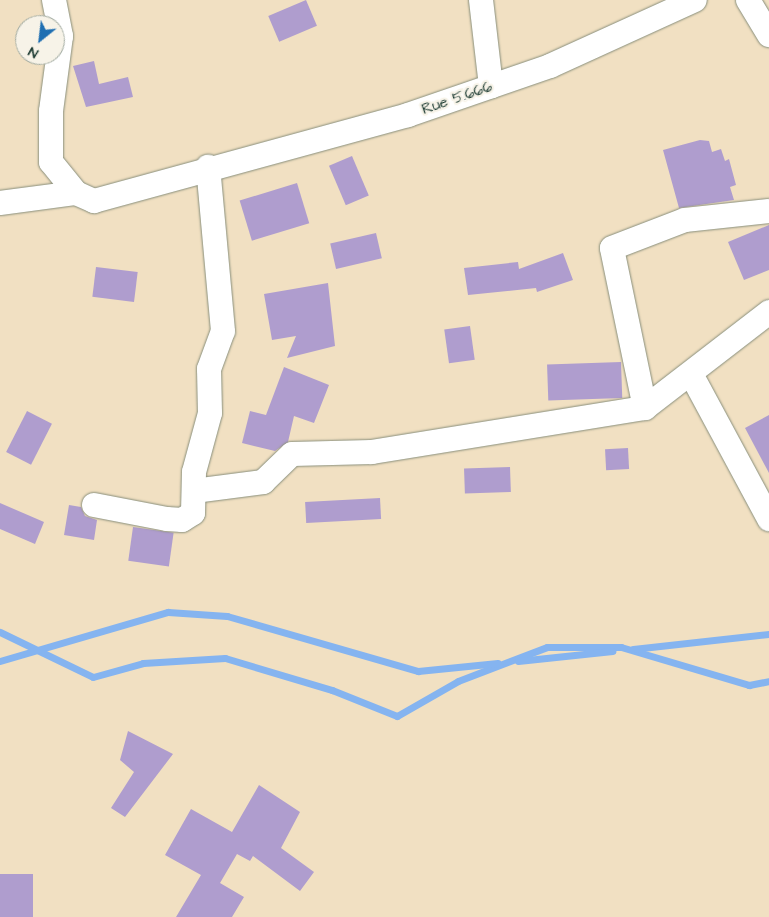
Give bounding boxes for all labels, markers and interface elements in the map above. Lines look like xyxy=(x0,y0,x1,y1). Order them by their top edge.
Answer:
north arrow xyxy=(15,15,65,65)
text: N xyxy=(25,41,42,63)
street label: Rue 5.666 xyxy=(419,78,495,118)

